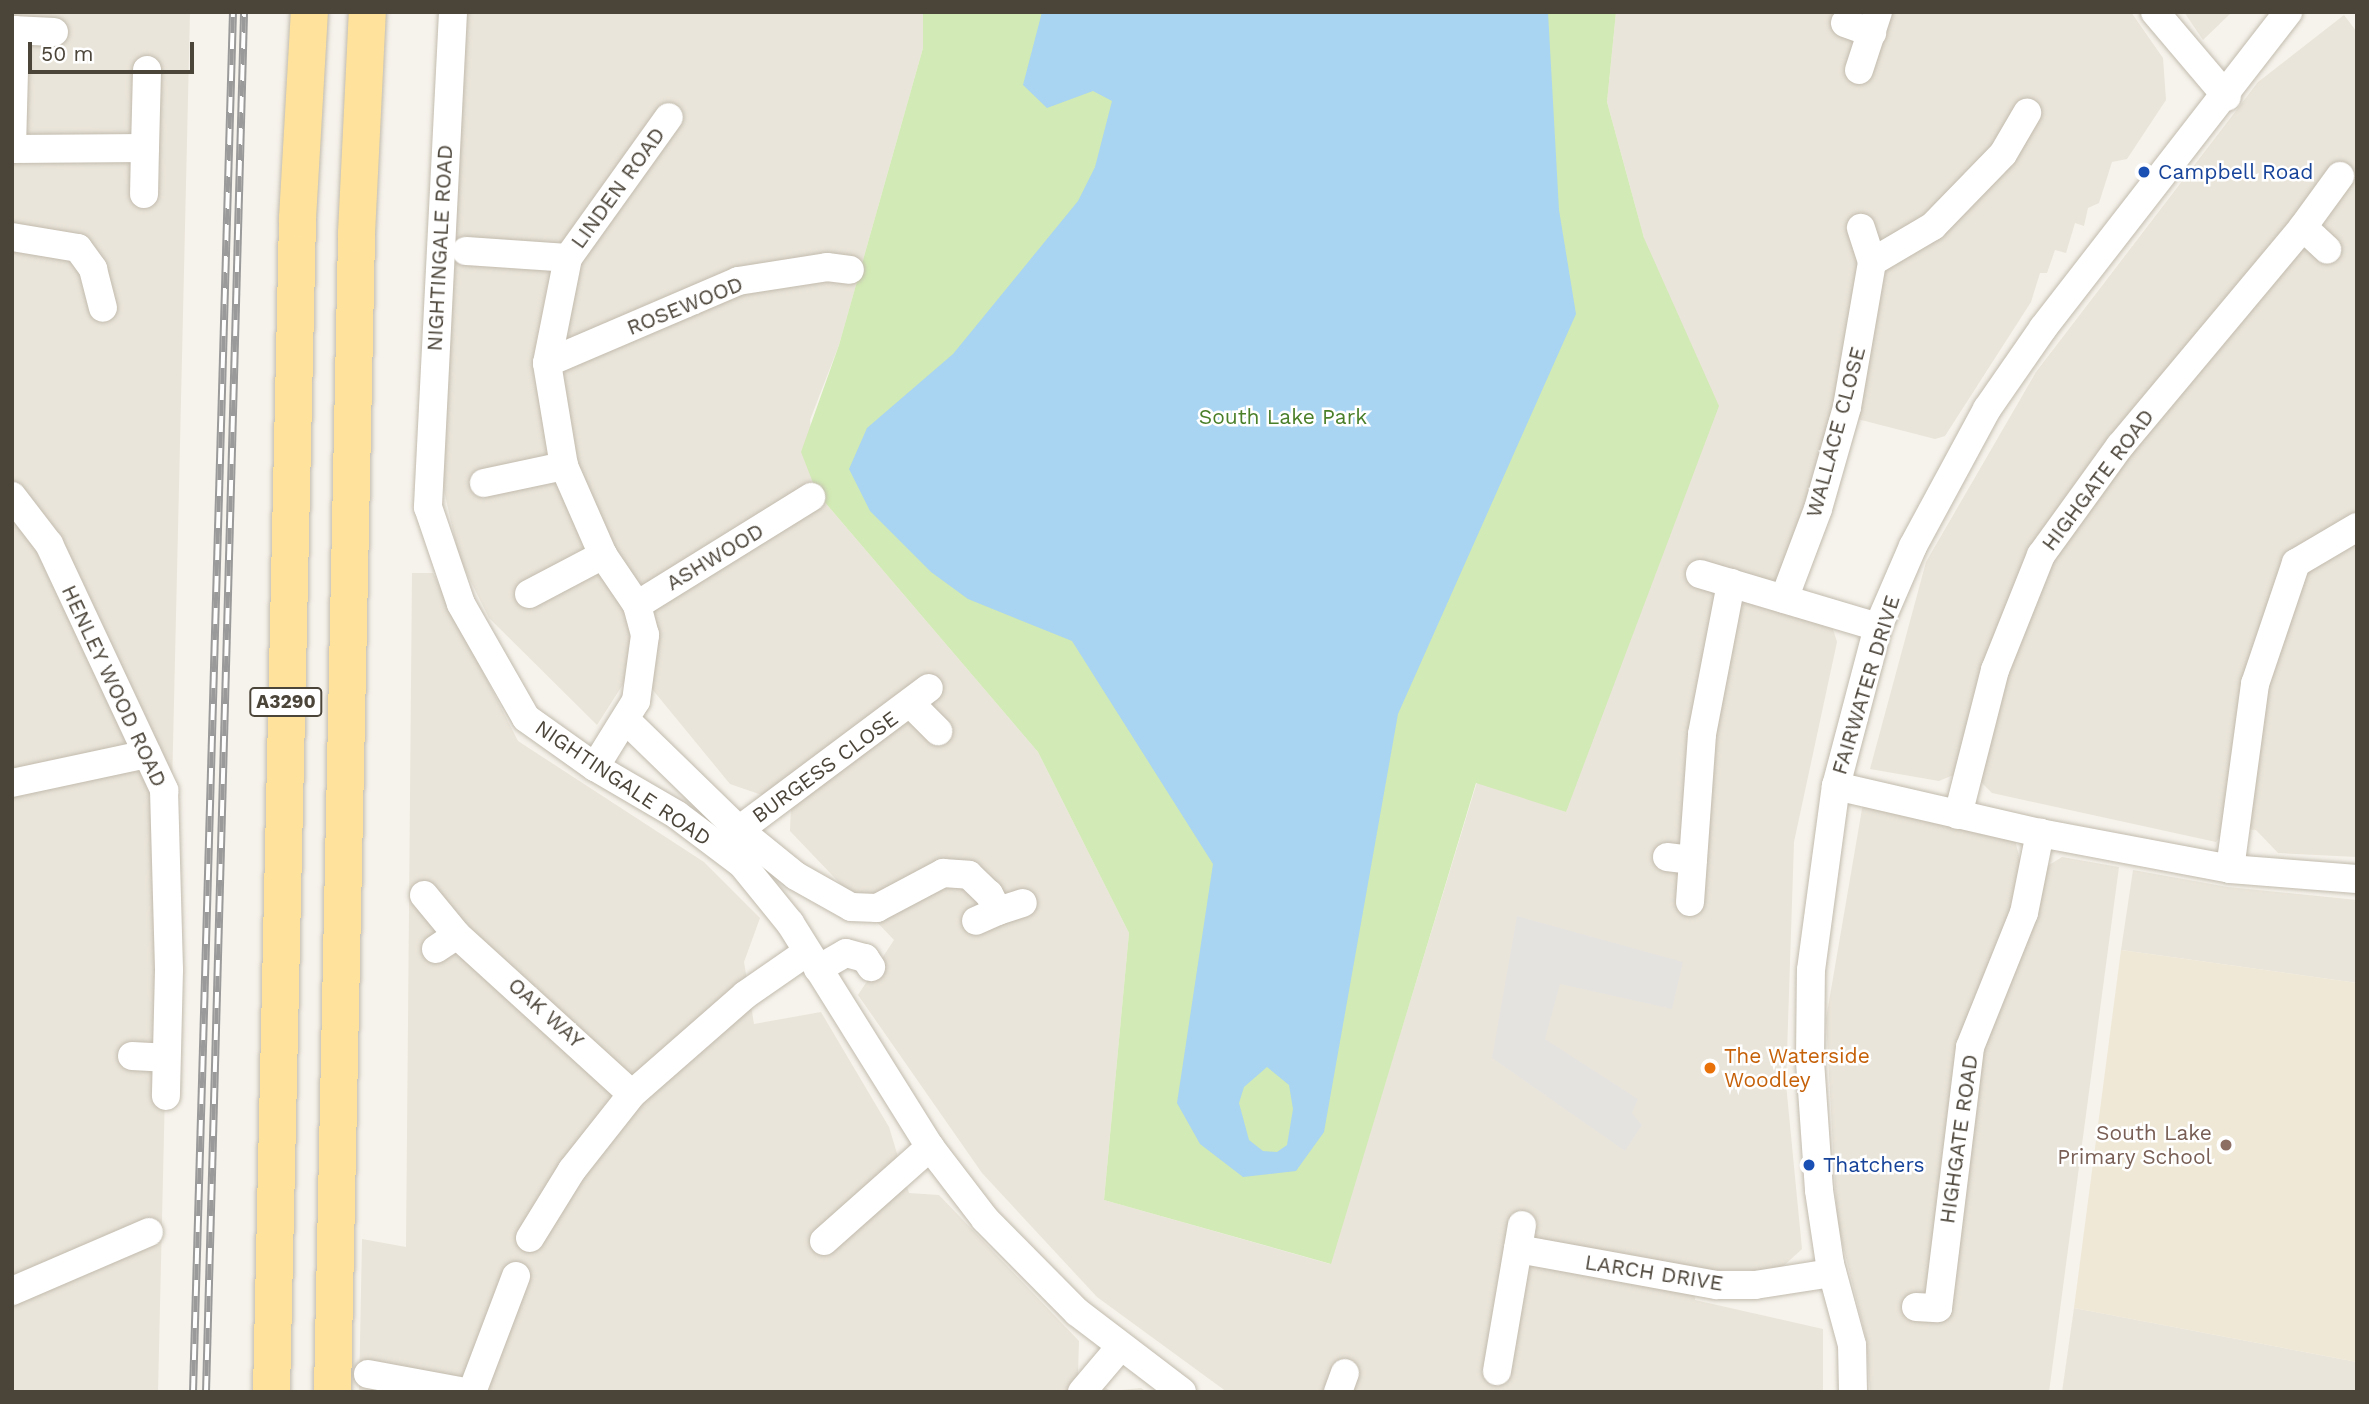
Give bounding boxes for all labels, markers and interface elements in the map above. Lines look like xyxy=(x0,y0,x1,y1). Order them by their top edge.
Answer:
scale bar xyxy=(32,28,198,72)
text: 50 m xyxy=(41,41,93,66)
street label: LINDEN ROAD xyxy=(566,123,670,253)
street label: NIGHTINGALE ROAD xyxy=(422,144,458,352)
place label: Campbell Road xyxy=(2158,159,2314,185)
marker: Campbell Road xyxy=(2136,164,2152,180)
street label: ROSEWOOD xyxy=(623,271,747,341)
street label: WALLACE CLOSE xyxy=(1801,344,1871,520)
park label: South Lake Park xyxy=(1199,404,1367,430)
street label: HIGHGATE ROAD xyxy=(2037,404,2159,556)
street label: ASHWOOD xyxy=(662,518,768,596)
street label: HENLEY WOOD ROAD xyxy=(56,580,172,792)
street label: FAIRWATER DRIVE xyxy=(1827,592,1905,778)
road number: A3290 xyxy=(249,687,323,718)
street label: BURGESS CLOSE xyxy=(747,706,903,828)
street label: NIGHTINGALE ROAD xyxy=(530,715,716,851)
street label: OAK WAY xyxy=(503,972,589,1054)
place label: The Waterside Woodley xyxy=(1724,1043,1870,1093)
street label: HIGHGATE ROAD xyxy=(1935,1053,1983,1225)
marker: The Waterside Woodley xyxy=(1702,1060,1718,1076)
place label: South Lake Primary School xyxy=(2057,1120,2212,1170)
marker: South Lake Primary School xyxy=(2218,1137,2234,1153)
place label: Thatchers xyxy=(1823,1152,1925,1178)
marker: Thatchers xyxy=(1801,1157,1817,1173)
street label: LARCH DRIVE xyxy=(1583,1250,1725,1296)

